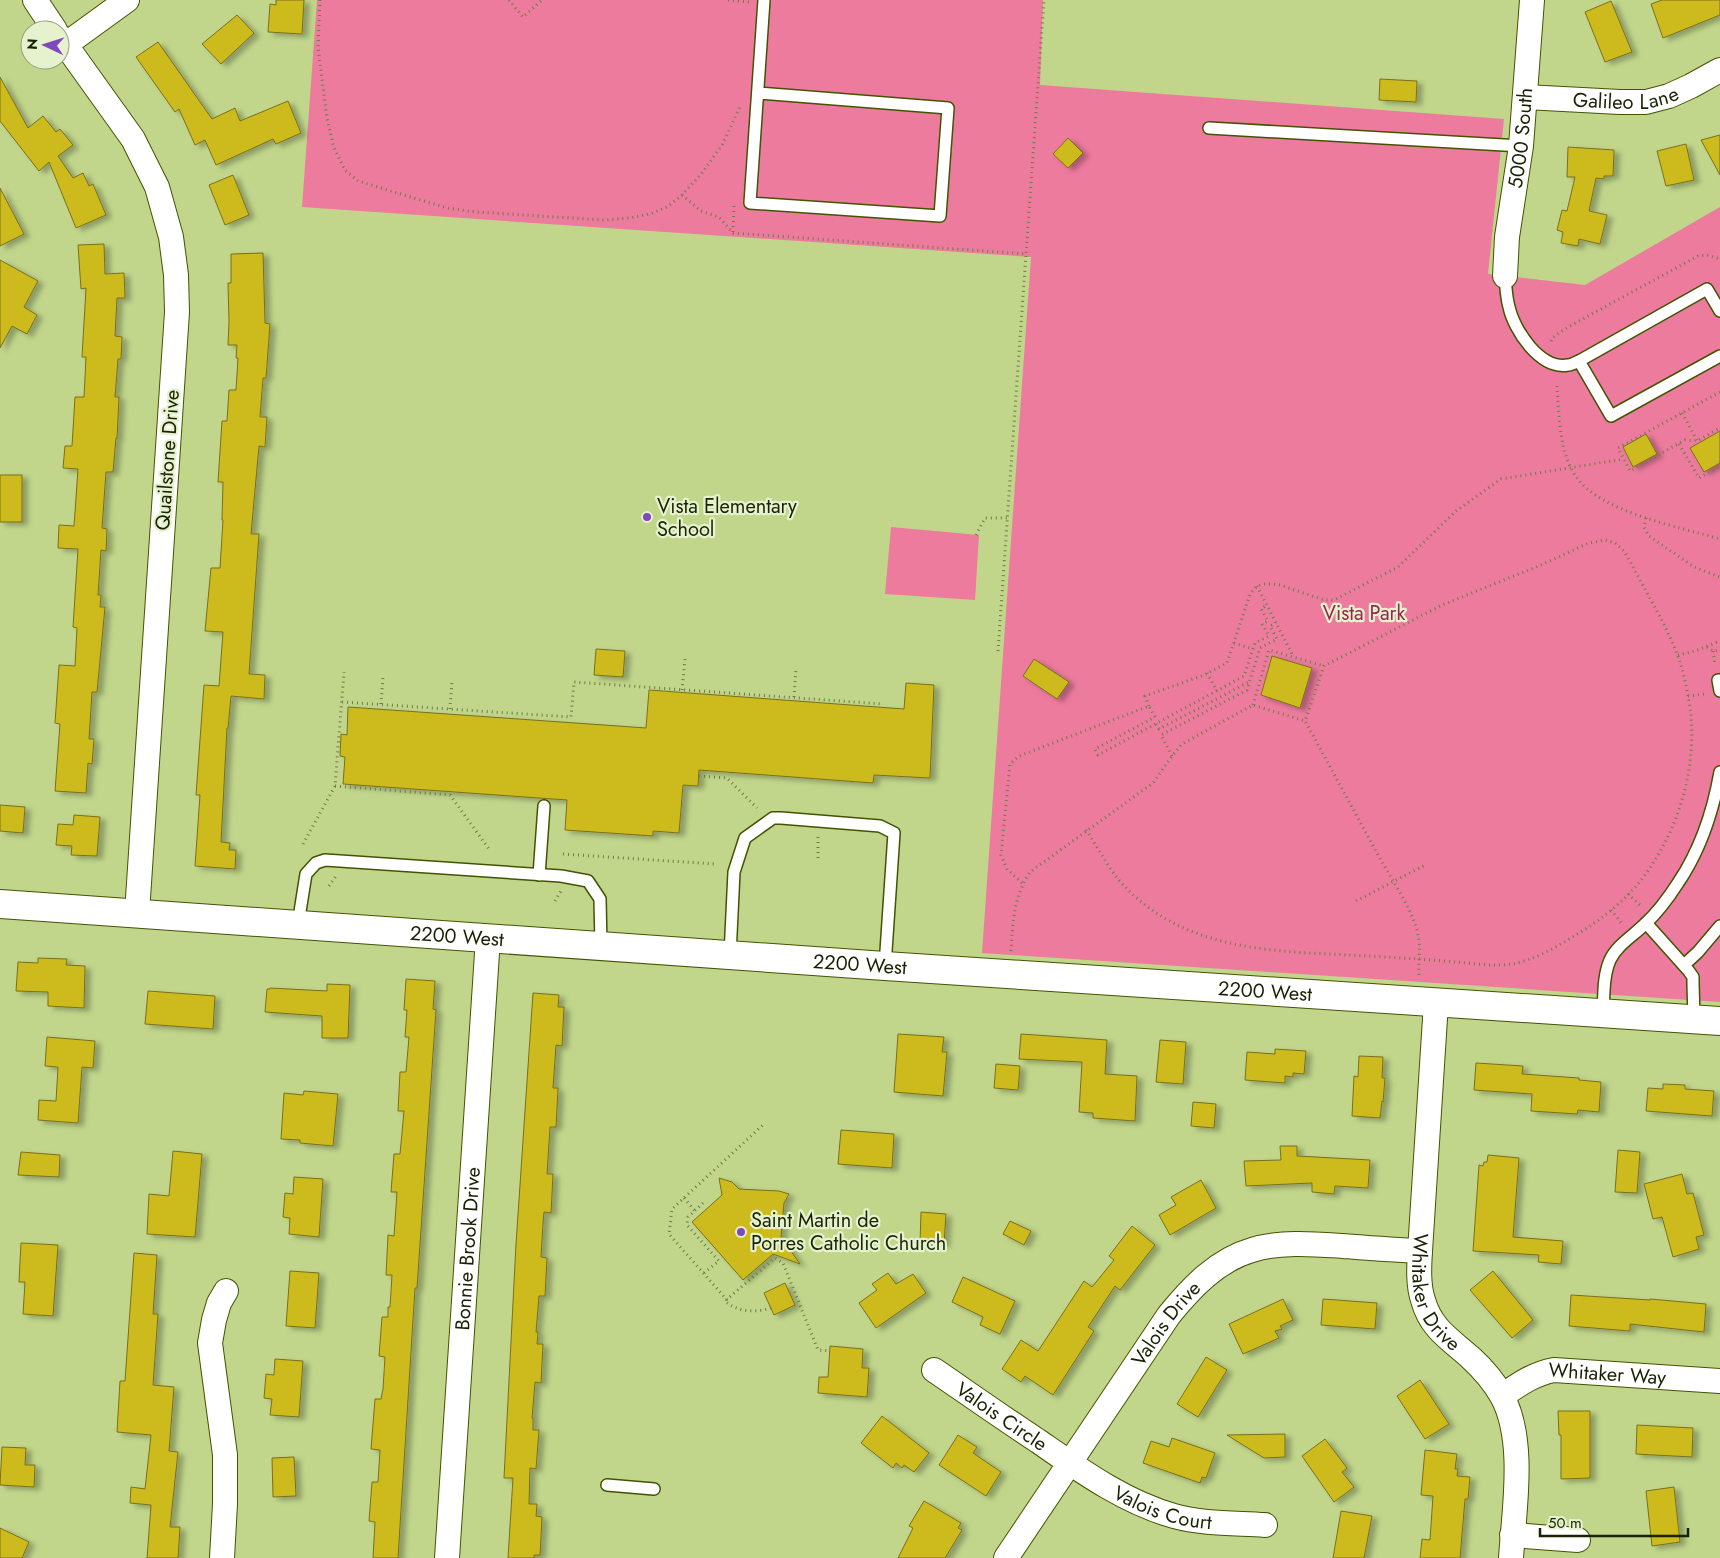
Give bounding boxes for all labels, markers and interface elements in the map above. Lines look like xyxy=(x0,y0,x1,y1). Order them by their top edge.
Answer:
north arrow xyxy=(20,20,70,70)
text: N xyxy=(22,38,42,50)
street label: Galileo Lane xyxy=(1572,79,1684,117)
street label: 5000 South xyxy=(1501,87,1540,190)
street label: Quailstone Drive xyxy=(148,389,187,531)
place label: Vista Elementary School xyxy=(657,492,797,544)
marker: Vista Elementary School xyxy=(641,511,653,523)
park label: Vista Park xyxy=(1323,599,1405,628)
street label: 2200 West xyxy=(409,919,505,954)
street label: 2200 West xyxy=(812,947,908,982)
street label: 2200 West xyxy=(1217,974,1313,1009)
street label: Bonnie Brook Drive xyxy=(448,1166,488,1331)
place label: Saint Martin de Porres Catholic Church xyxy=(751,1206,946,1258)
marker: Saint Martin de Porres Catholic Church xyxy=(735,1226,747,1238)
street label: Whitaker Drive xyxy=(1404,1232,1467,1358)
street label: Valois Drive xyxy=(1125,1274,1207,1372)
street label: Whitaker Way xyxy=(1548,1356,1667,1392)
street label: Valois Circle xyxy=(950,1375,1053,1458)
street label: Valois Court xyxy=(1108,1479,1213,1537)
scale bar xyxy=(1540,1506,1688,1538)
text: 50 m xyxy=(1548,1512,1582,1534)

